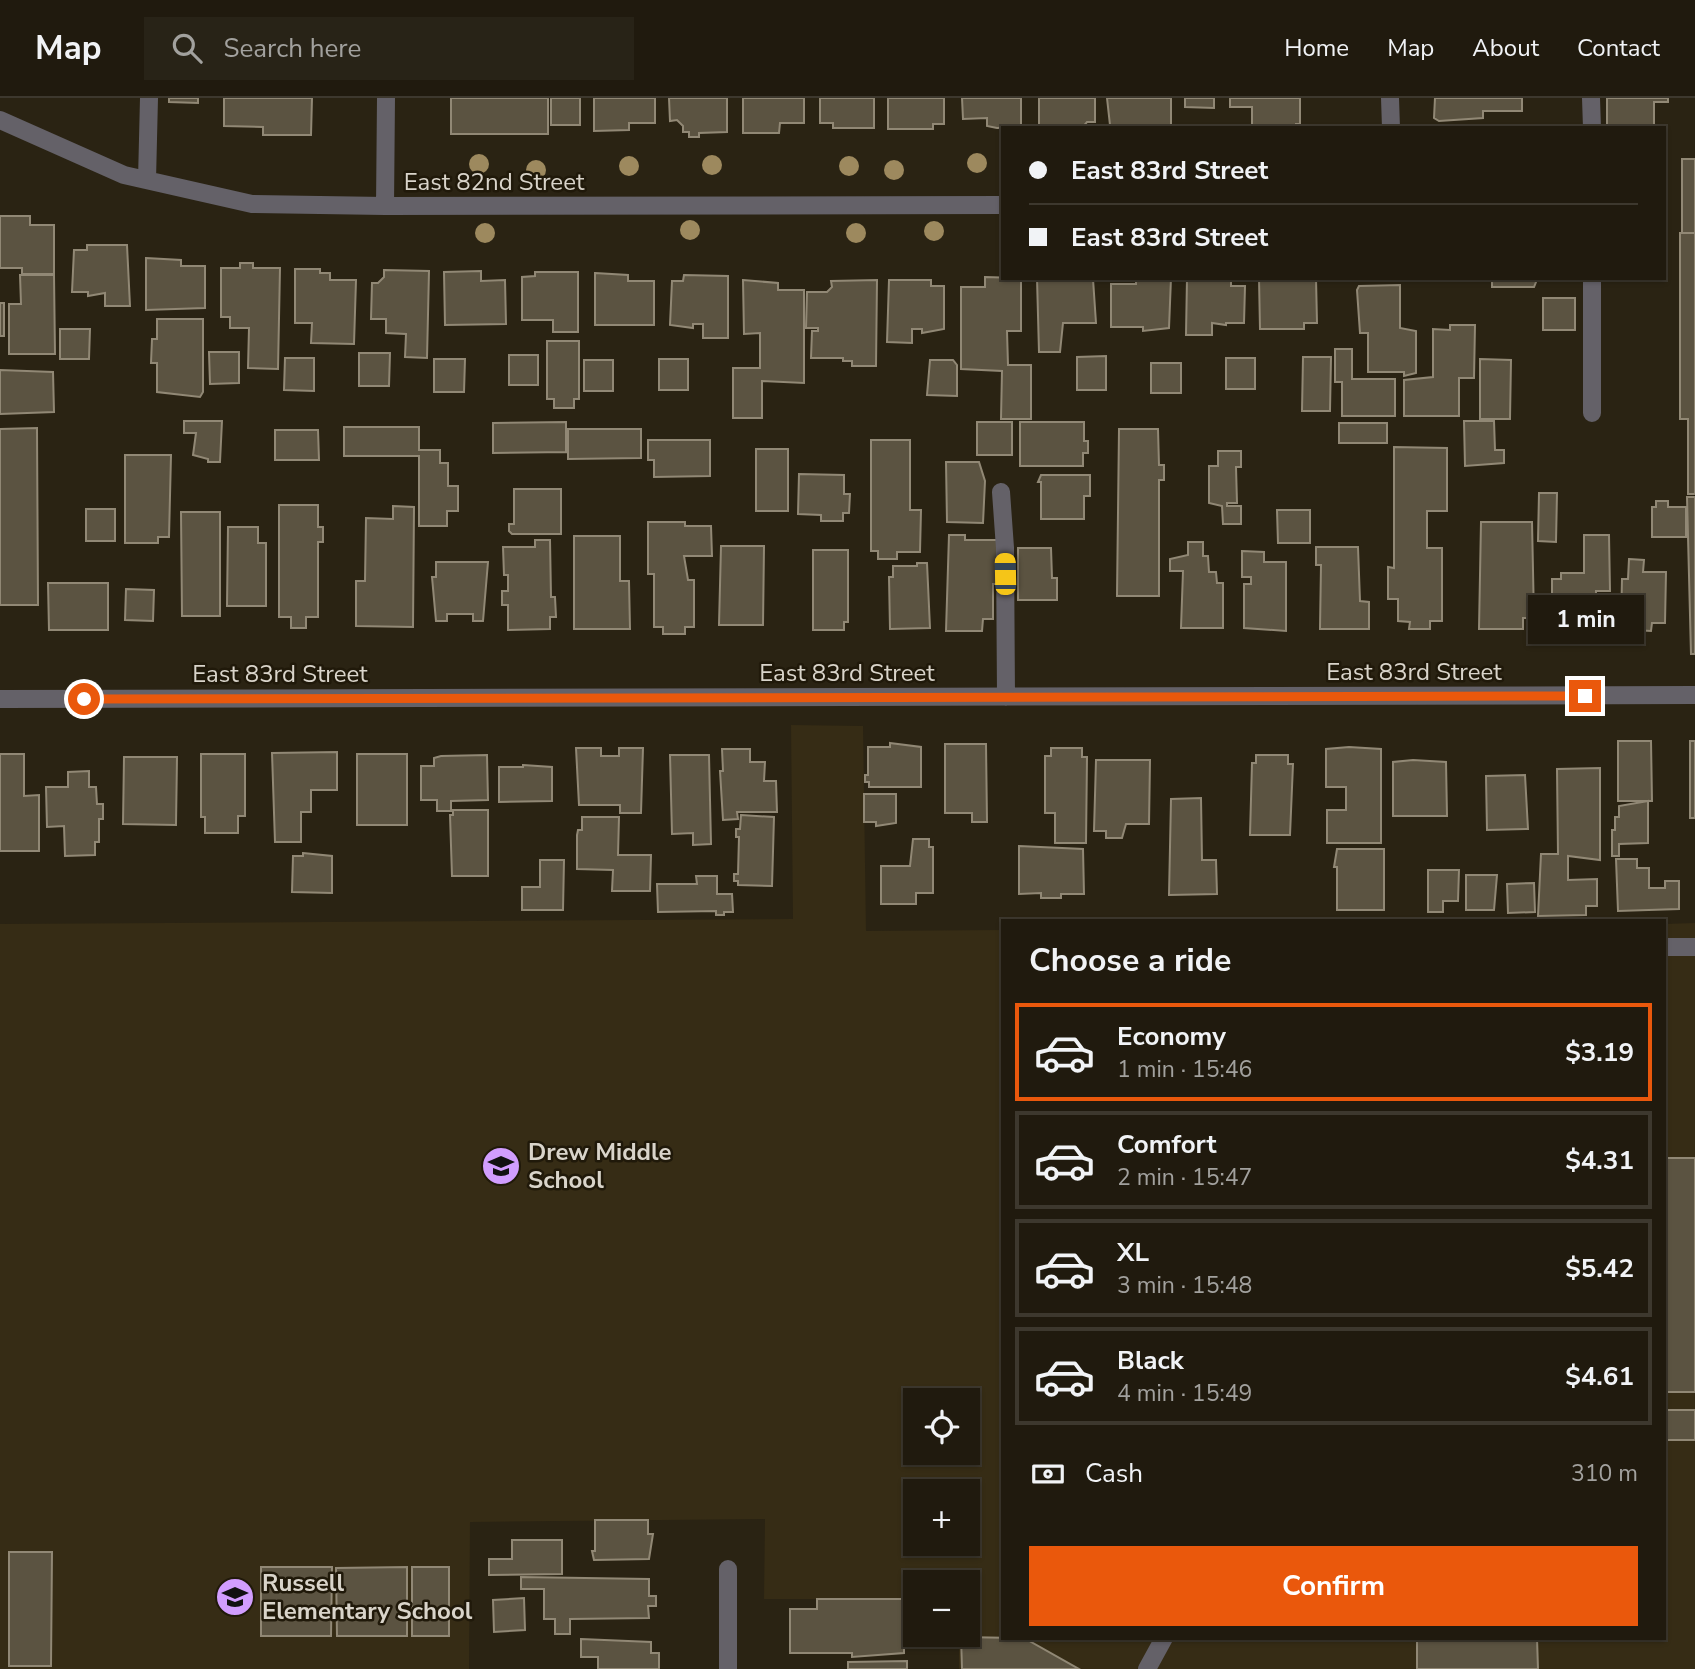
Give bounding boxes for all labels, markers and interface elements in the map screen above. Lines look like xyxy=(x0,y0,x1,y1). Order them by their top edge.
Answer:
search box xyxy=(144,17,634,80)
text: Map xyxy=(35,26,102,71)
icon: search xyxy=(168,29,206,67)
text: Search here xyxy=(224,31,361,66)
text: Home xyxy=(1284,32,1349,64)
text: Map xyxy=(1387,32,1434,64)
text: About xyxy=(1472,32,1539,64)
text: Contact xyxy=(1577,32,1660,64)
text: East 83rd Street xyxy=(1071,153,1268,188)
street label: East 82nd Street xyxy=(404,166,585,198)
text: East 83rd Street xyxy=(1071,220,1268,255)
car xyxy=(995,553,1016,595)
callout: 1 min xyxy=(1527,594,1643,644)
text: 1 min xyxy=(1556,604,1616,635)
street label: East 83rd Street xyxy=(1326,656,1502,688)
street label: East 83rd Street xyxy=(759,657,935,689)
street label: East 83rd Street xyxy=(192,658,368,690)
route end xyxy=(1569,680,1601,712)
route start xyxy=(68,683,100,715)
text: Choose a ride xyxy=(1029,939,1231,982)
text: Economy xyxy=(1117,1019,1226,1054)
icon: car xyxy=(1033,1021,1096,1084)
text: $3.19 xyxy=(1565,1035,1634,1070)
text: 1 min · 15:46 xyxy=(1117,1054,1252,1085)
text: Comfort xyxy=(1117,1127,1217,1162)
icon: car xyxy=(1033,1129,1096,1192)
place label: Drew Middle School xyxy=(528,1136,672,1196)
text: $4.31 xyxy=(1565,1143,1634,1178)
school or university icon: Drew Middle School xyxy=(480,1145,522,1187)
text: 2 min · 15:47 xyxy=(1117,1162,1252,1193)
text: XL xyxy=(1117,1235,1149,1270)
icon: car xyxy=(1033,1237,1096,1300)
text: $5.42 xyxy=(1565,1251,1634,1286)
text: 3 min · 15:48 xyxy=(1117,1270,1252,1301)
text: Black xyxy=(1117,1343,1184,1378)
icon: car xyxy=(1033,1345,1096,1408)
text: $4.61 xyxy=(1565,1359,1634,1394)
text: 4 min · 15:49 xyxy=(1117,1378,1252,1409)
map controls xyxy=(903,1388,980,1647)
button: locate xyxy=(903,1388,980,1465)
icon: cash xyxy=(1029,1455,1067,1493)
text: Cash xyxy=(1085,1456,1143,1491)
text: 310 m xyxy=(1571,1458,1638,1489)
button: + xyxy=(903,1479,980,1556)
button: Confirm xyxy=(1029,1546,1638,1626)
place label: Russell Elementary School xyxy=(262,1567,473,1627)
button: − xyxy=(903,1570,980,1647)
school or university icon: Russell Elementary School xyxy=(214,1576,256,1618)

